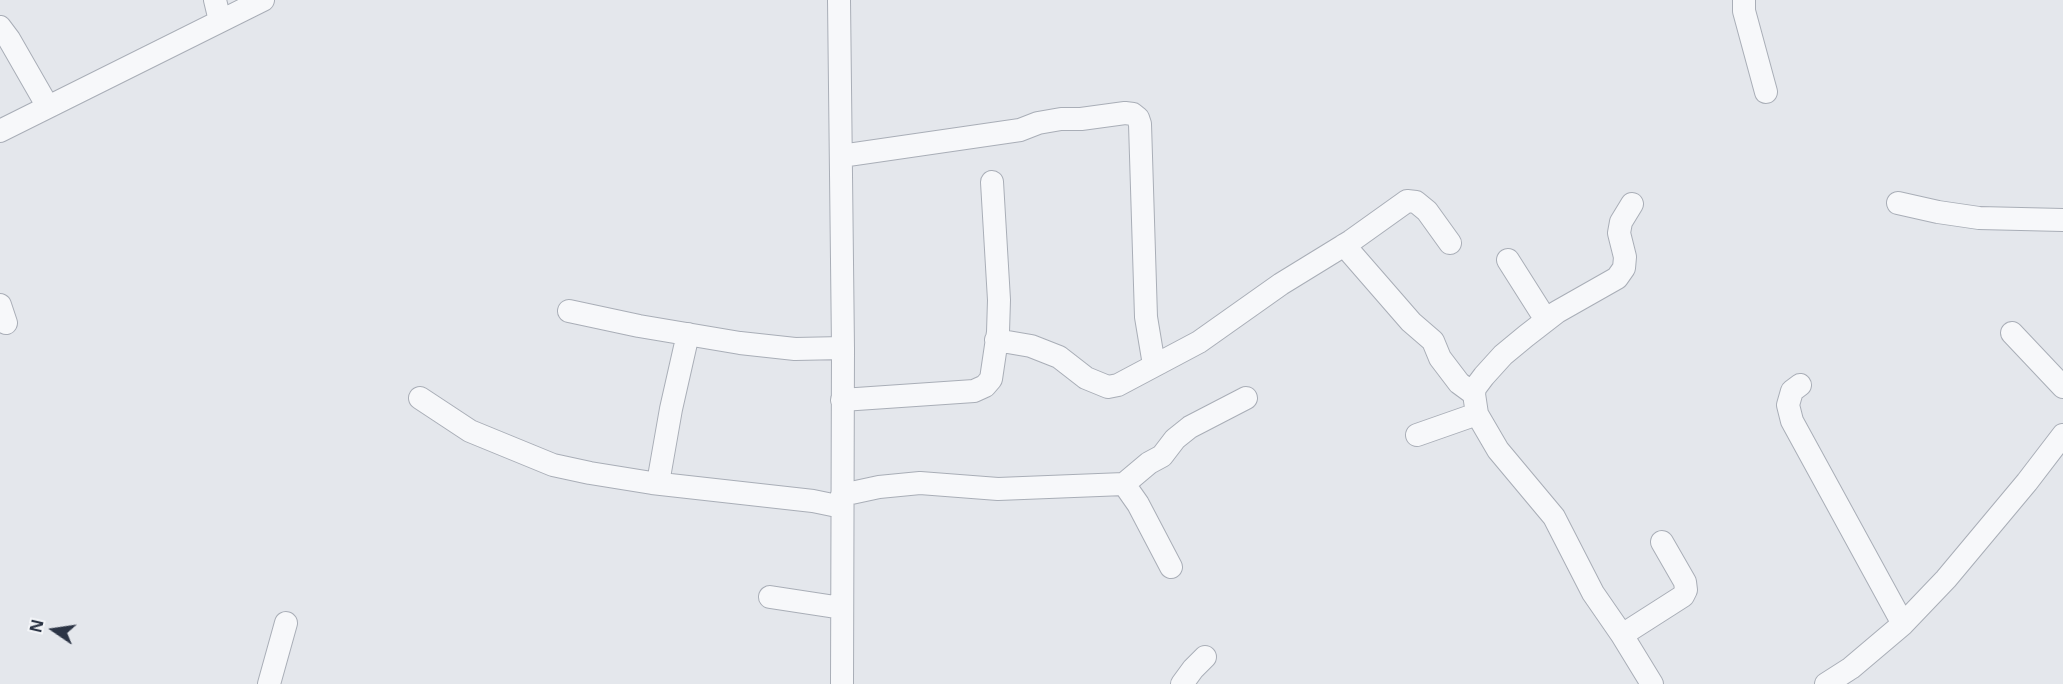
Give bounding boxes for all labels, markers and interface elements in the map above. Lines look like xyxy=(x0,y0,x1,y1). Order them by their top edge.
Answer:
north arrow xyxy=(24,600,84,660)
text: N xyxy=(24,617,49,635)

